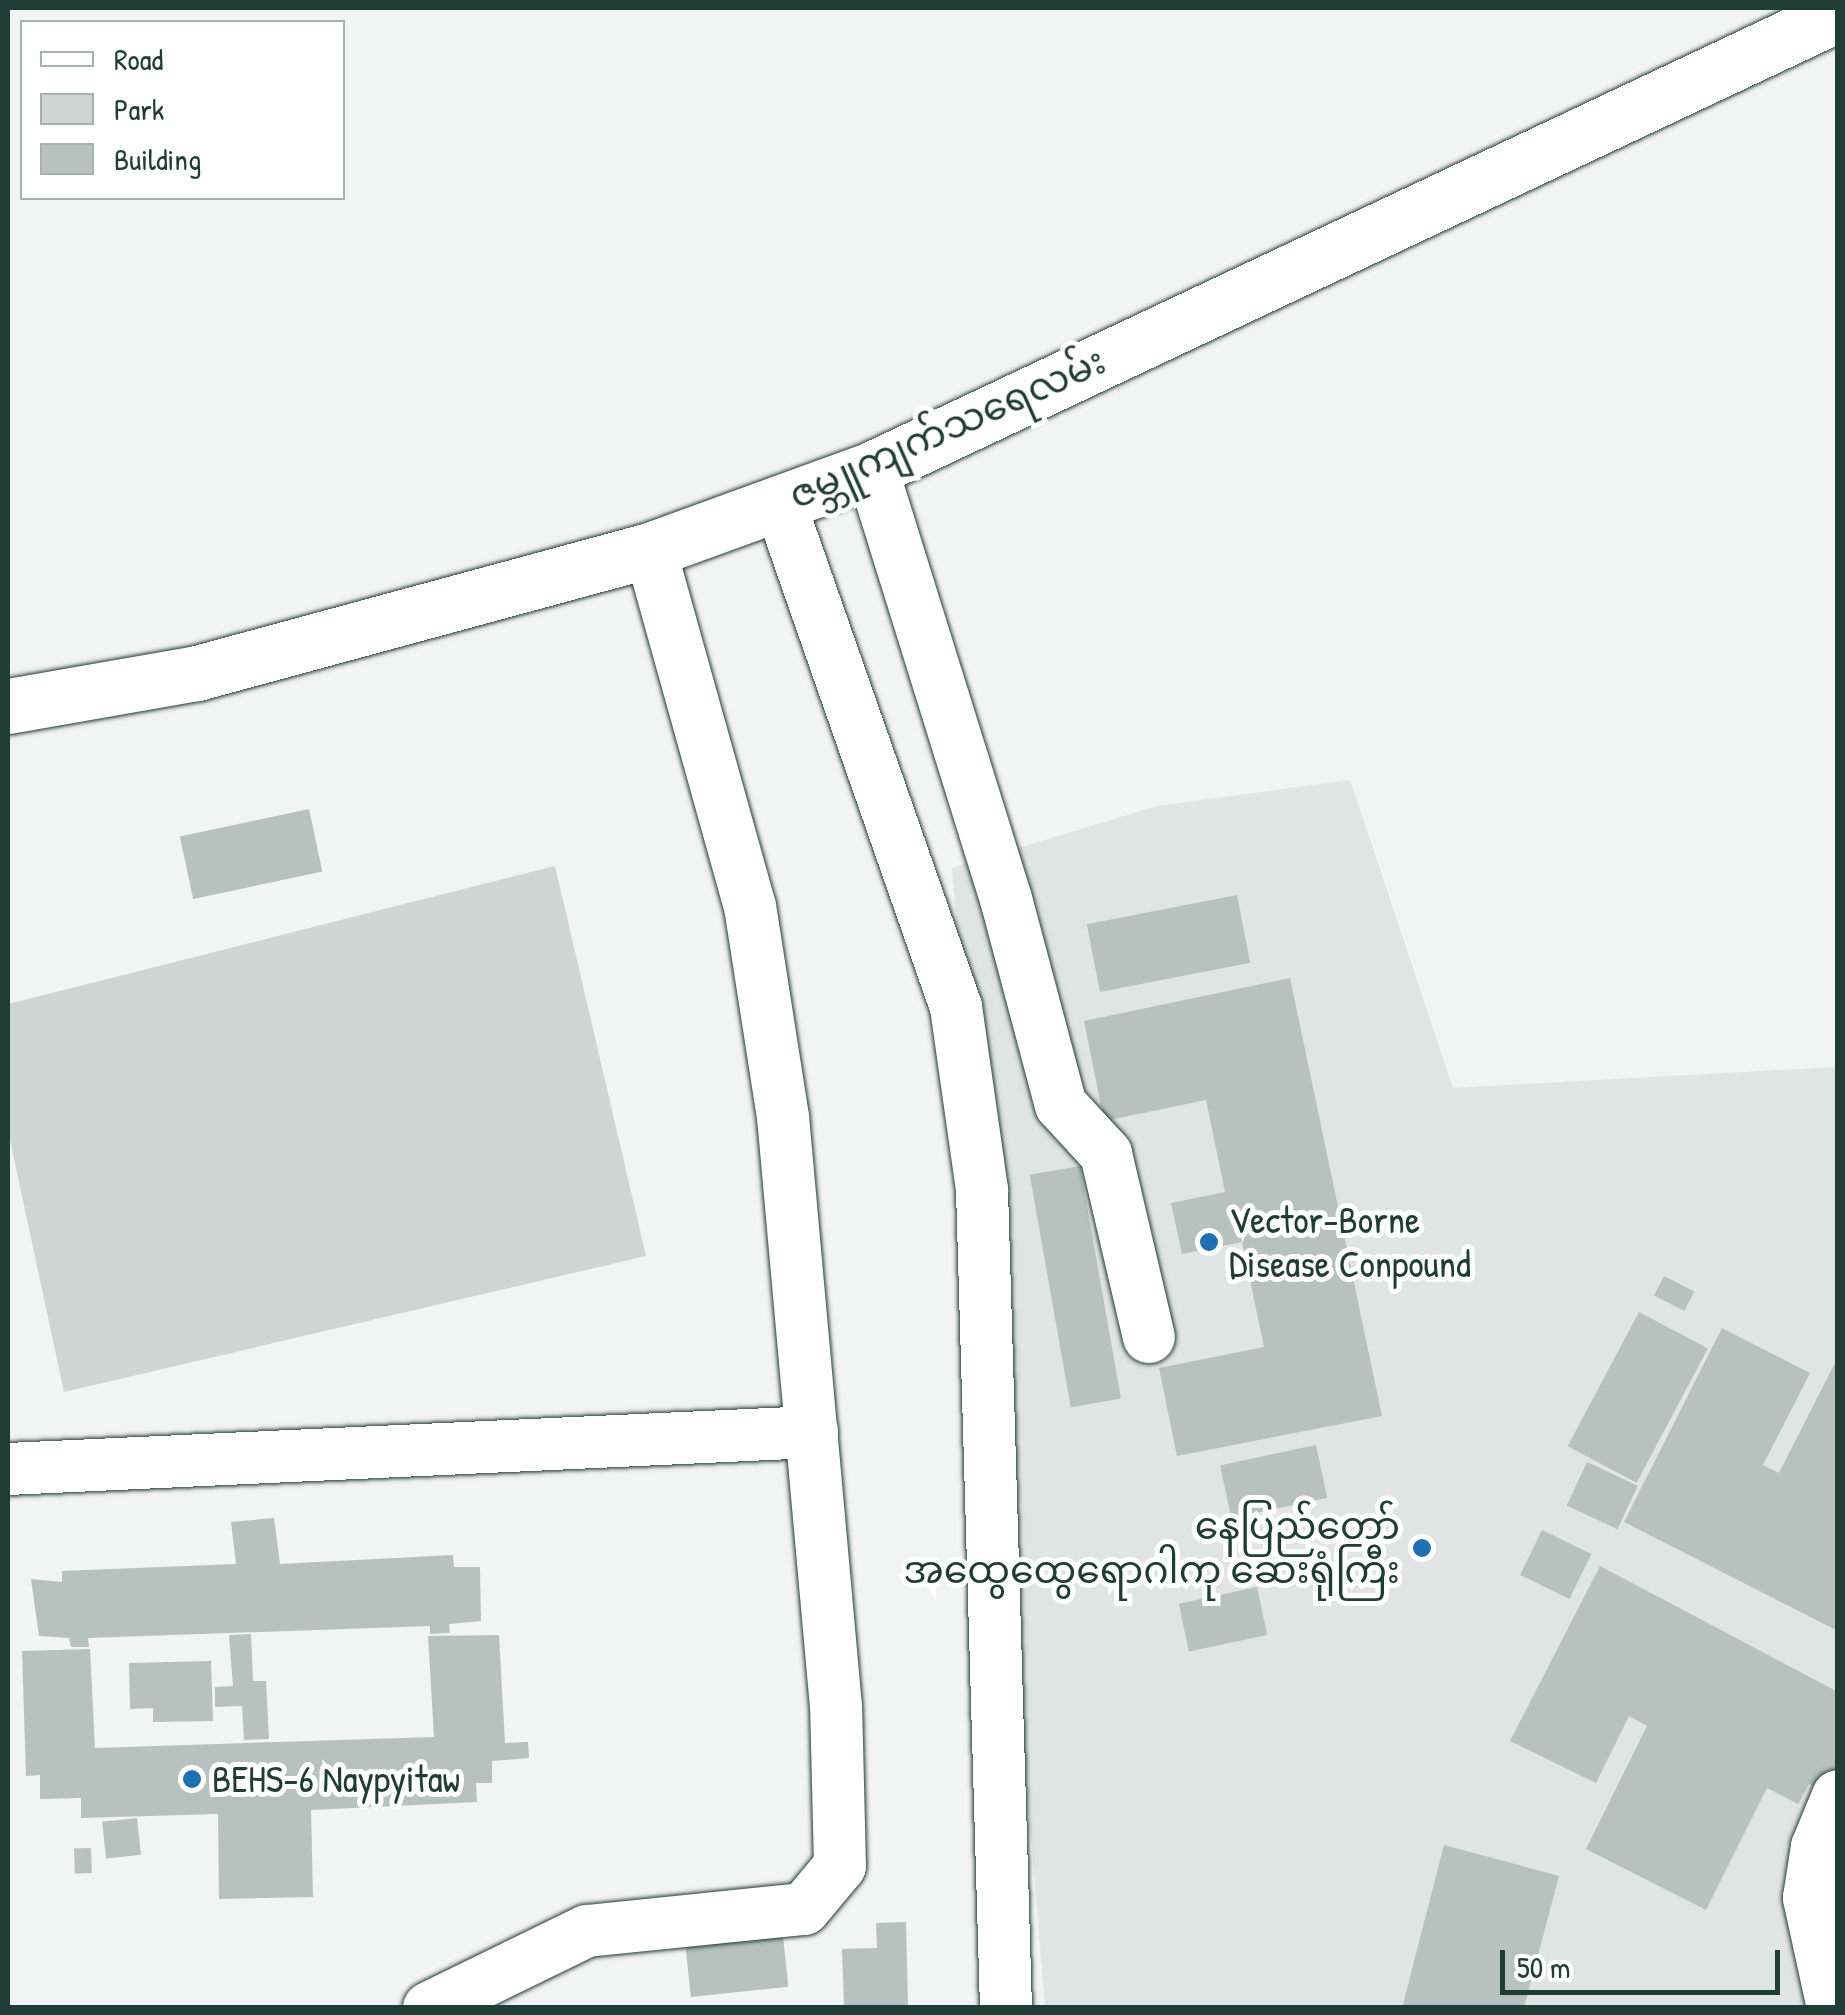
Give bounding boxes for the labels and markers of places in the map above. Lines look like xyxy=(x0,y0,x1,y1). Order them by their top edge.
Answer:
place label: Vector-Borne Disease Conpound xyxy=(1229,1197,1471,1286)
marker: Vector-Borne Disease Conpound xyxy=(1198,1231,1220,1253)
place label: နေပြည်တော် အထွေထွေရောဂါကု ဆေးရုံကြီး xyxy=(903,1503,1400,1592)
marker: နေပြည်တော် အထွေထွေရောဂါကု ဆေးရုံကြီး xyxy=(1409,1535,1435,1561)
place label: BEHS-6 Naypyitaw xyxy=(212,1756,460,1802)
marker: BEHS-6 Naypyitaw xyxy=(181,1768,203,1790)

